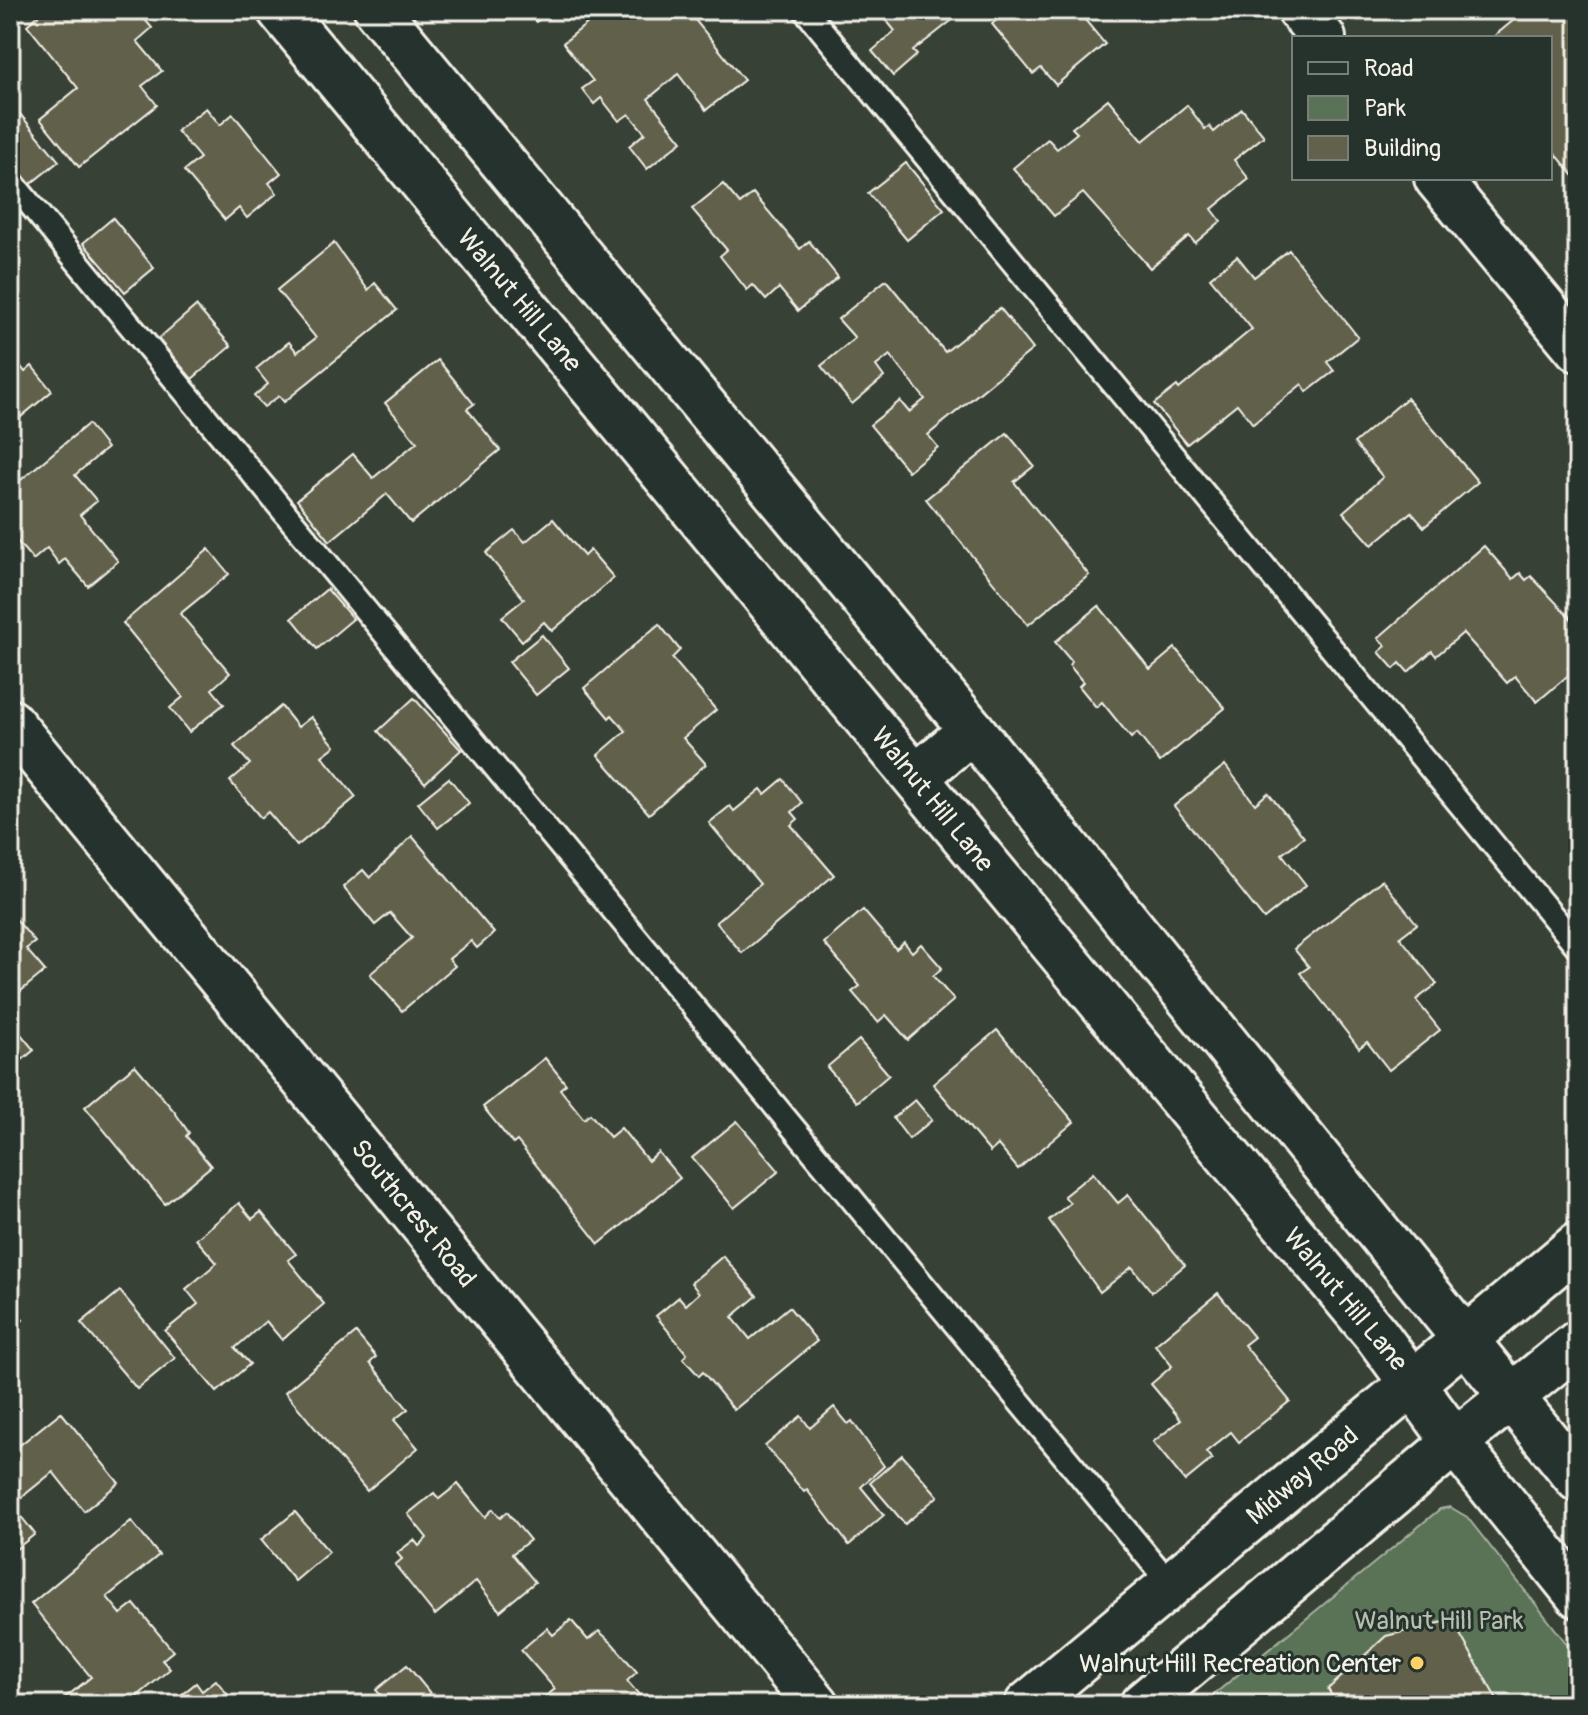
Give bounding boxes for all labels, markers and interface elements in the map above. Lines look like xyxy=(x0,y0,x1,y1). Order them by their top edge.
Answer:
legend xyxy=(1292,36,1552,180)
text: Road xyxy=(1364,54,1414,83)
text: Park xyxy=(1364,94,1406,123)
text: Building xyxy=(1364,134,1441,163)
street label: Walnut Hill Lane xyxy=(450,223,588,379)
street label: Walnut Hill Lane xyxy=(864,721,1000,879)
street label: Southcrest Road xyxy=(344,1133,483,1294)
street label: Walnut Hill Lane xyxy=(1276,1222,1414,1378)
street label: Midway Road xyxy=(1240,1420,1365,1532)
park label: Walnut Hill Park xyxy=(1354,1605,1524,1637)
place label: Walnut Hill Recreation Center xyxy=(1079,1648,1402,1680)
marker: Walnut Hill Recreation Center xyxy=(1408,1654,1426,1672)

